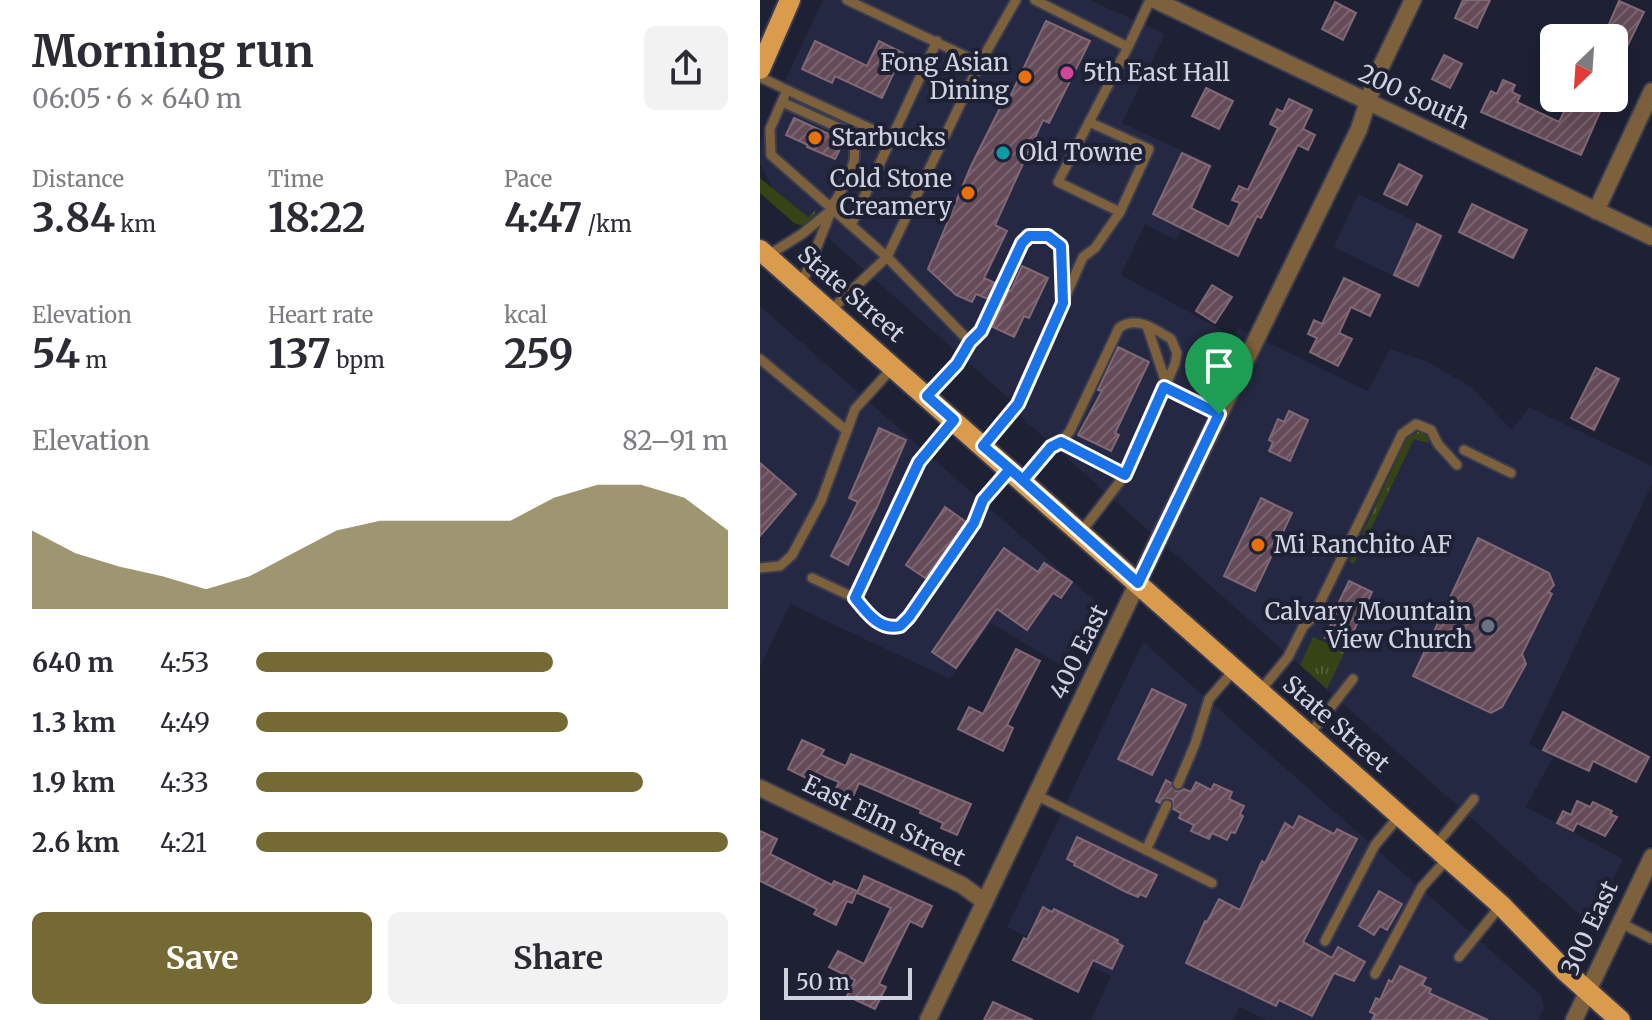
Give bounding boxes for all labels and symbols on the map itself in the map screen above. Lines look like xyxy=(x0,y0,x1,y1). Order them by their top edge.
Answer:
north arrow xyxy=(1540,24,1628,112)
place label: Fong Asian Dining xyxy=(880,47,1009,106)
place label: 5th East Hall xyxy=(1083,57,1230,88)
street label: 200 South xyxy=(1354,57,1475,136)
marker: 5th East Hall xyxy=(1058,64,1076,82)
marker: Fong Asian Dining xyxy=(1016,68,1034,86)
place label: Starbucks xyxy=(831,122,946,153)
marker: Starbucks xyxy=(806,129,824,147)
place label: Old Towne xyxy=(1019,137,1143,168)
marker: Old Towne xyxy=(994,144,1012,162)
place label: Cold Stone Creamery xyxy=(830,163,952,222)
marker: Cold Stone Creamery xyxy=(959,184,977,202)
street label: State Street xyxy=(791,239,912,349)
pin xyxy=(1185,332,1253,414)
place label: Mi Ranchito AF xyxy=(1274,529,1452,560)
marker: Mi Ranchito AF xyxy=(1249,536,1267,554)
place label: Calvary Mountain View Church xyxy=(1265,596,1472,655)
street label: 400 East xyxy=(1042,599,1115,704)
marker: Calvary Mountain View Church xyxy=(1479,617,1497,635)
street label: State Street xyxy=(1276,669,1397,779)
street label: East Elm Street xyxy=(798,768,971,874)
street label: 300 East xyxy=(1554,875,1625,980)
scale bar xyxy=(784,964,912,1000)

